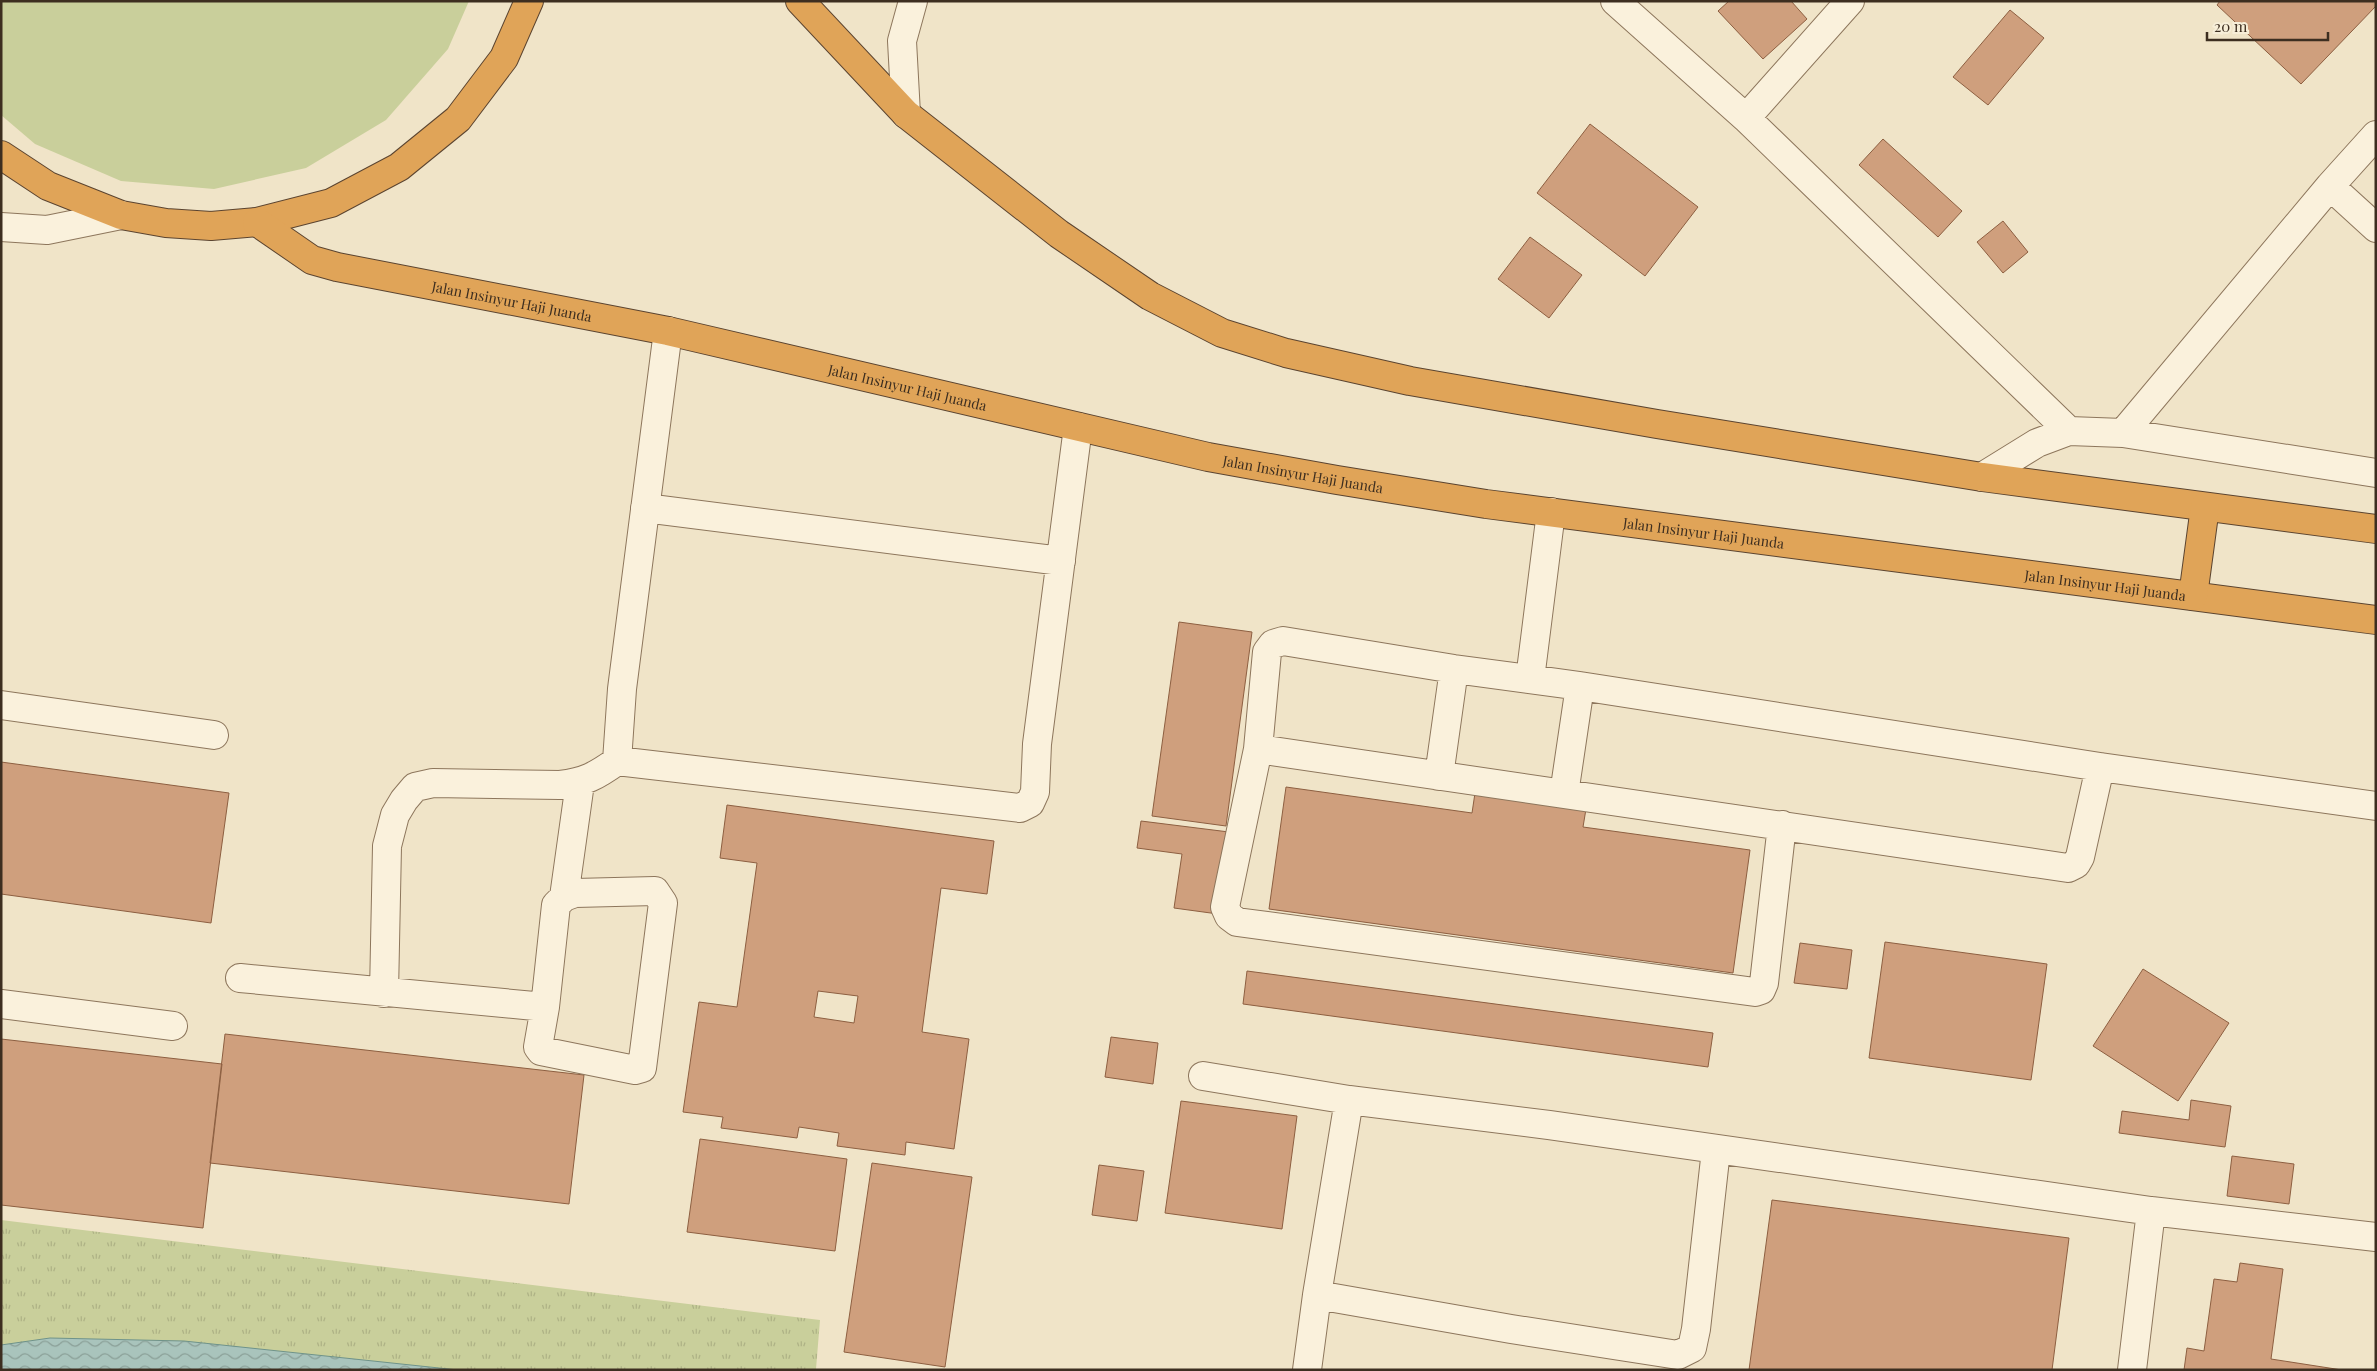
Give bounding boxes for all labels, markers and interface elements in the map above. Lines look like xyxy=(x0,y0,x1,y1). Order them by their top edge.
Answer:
scale bar xyxy=(2207,10,2328,42)
text: 20 m xyxy=(2214,16,2248,36)
street label: Jalan Insinyur Haji Juanda xyxy=(429,276,593,326)
street label: Jalan Insinyur Haji Juanda xyxy=(825,359,989,415)
street label: Jalan Insinyur Haji Juanda xyxy=(1220,450,1385,497)
street label: Jalan Insinyur Haji Juanda xyxy=(1621,512,1785,552)
street label: Jalan Insinyur Haji Juanda xyxy=(2023,565,2187,605)

